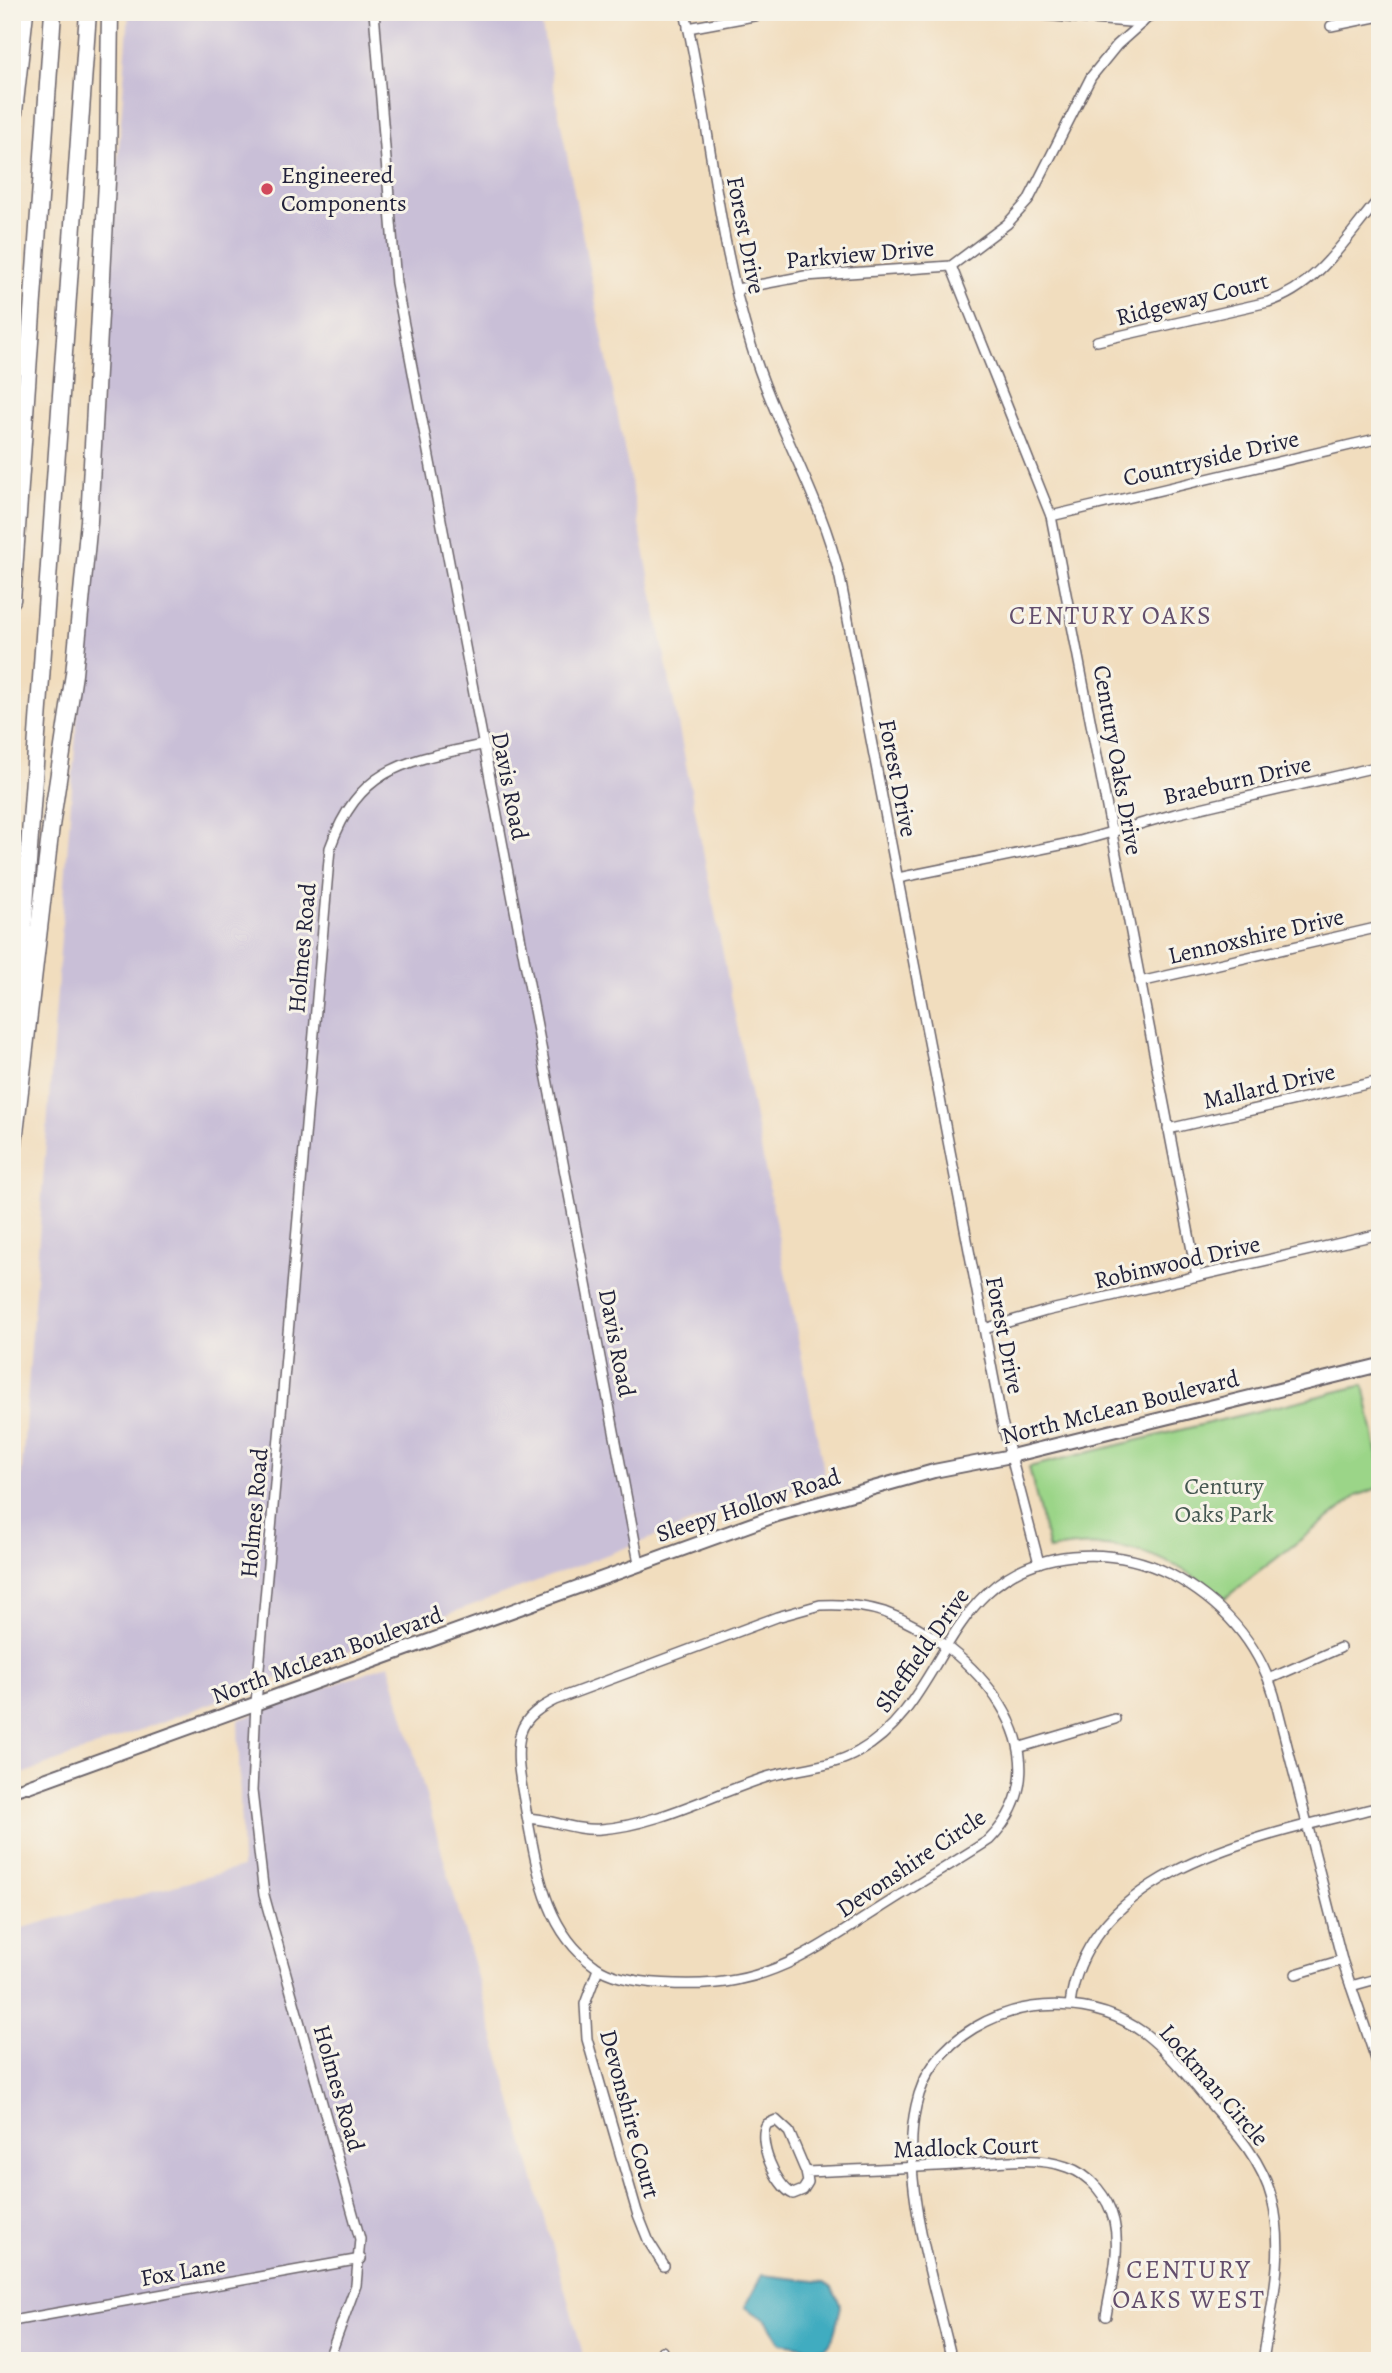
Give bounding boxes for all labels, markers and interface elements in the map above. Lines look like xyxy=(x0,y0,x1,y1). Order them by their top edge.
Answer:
place label: Engineered Components xyxy=(281,159,407,219)
street label: Forest Drive xyxy=(719,174,773,296)
marker: Engineered Components xyxy=(259,181,275,197)
street label: Parkview Drive xyxy=(784,232,936,276)
street label: Ridgeway Court xyxy=(1112,265,1272,333)
street label: Countryside Drive xyxy=(1120,422,1302,494)
district label: CENTURY OAKS xyxy=(1009,598,1213,633)
street label: Century Oaks Drive xyxy=(1086,662,1150,858)
street label: Forest Drive xyxy=(871,717,925,839)
street label: Davis Road xyxy=(484,729,536,843)
street label: Braeburn Drive xyxy=(1160,747,1314,813)
street label: Holmes Road xyxy=(280,881,324,1014)
street label: Lennoxshire Drive xyxy=(1165,900,1347,972)
street label: Mallard Drive xyxy=(1200,1055,1338,1117)
street label: Robinwood Drive xyxy=(1091,1227,1263,1297)
street label: Forest Drive xyxy=(978,1274,1032,1396)
street label: Davis Road xyxy=(591,1286,643,1400)
street label: North McLean Boulevard xyxy=(998,1362,1242,1452)
street label: Holmes Road xyxy=(232,1446,276,1579)
street label: Sleepy Hollow Road xyxy=(652,1460,844,1550)
park label: Century Oaks Park xyxy=(1174,1470,1274,1530)
street label: Sheffield Drive xyxy=(867,1581,977,1719)
street label: North McLean Boulevard xyxy=(207,1598,447,1712)
street label: Devonshire Circle xyxy=(830,1801,992,1925)
street label: Lockman Circle xyxy=(1152,2017,1276,2153)
street label: Holmes Road xyxy=(306,2021,372,2155)
street label: Devonshire Court xyxy=(592,2026,668,2202)
street label: Madlock Court xyxy=(893,2128,1039,2166)
street label: Fox Lane xyxy=(138,2248,228,2294)
district label: CENTURY OAKS WEST xyxy=(1112,2252,1266,2317)

